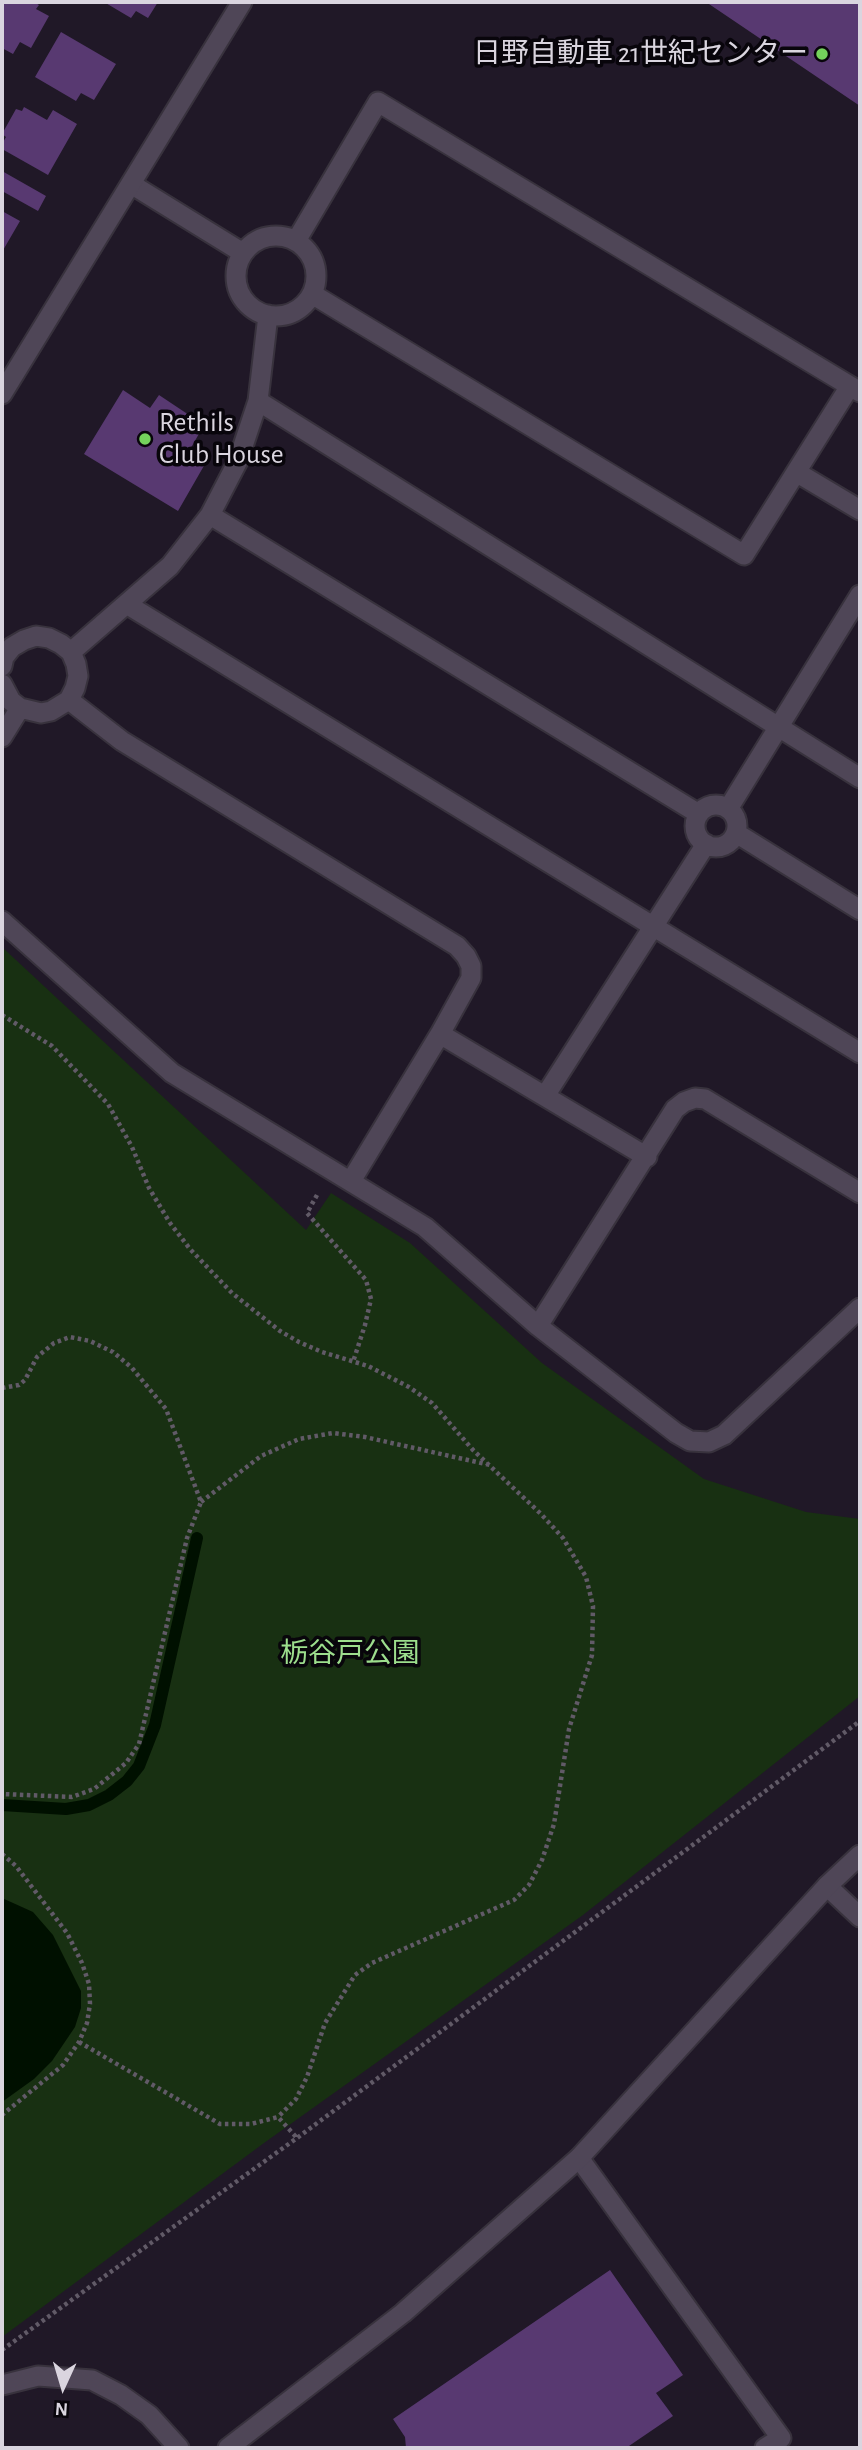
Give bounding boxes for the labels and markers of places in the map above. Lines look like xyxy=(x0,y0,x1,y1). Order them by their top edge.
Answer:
place label: 日野自動車 21世紀センター xyxy=(473,37,808,71)
marker: 日野自動車 21世紀センター xyxy=(814,46,830,62)
place label: Rethils Club House xyxy=(159,406,284,472)
marker: Rethils Club House xyxy=(137,431,153,447)

